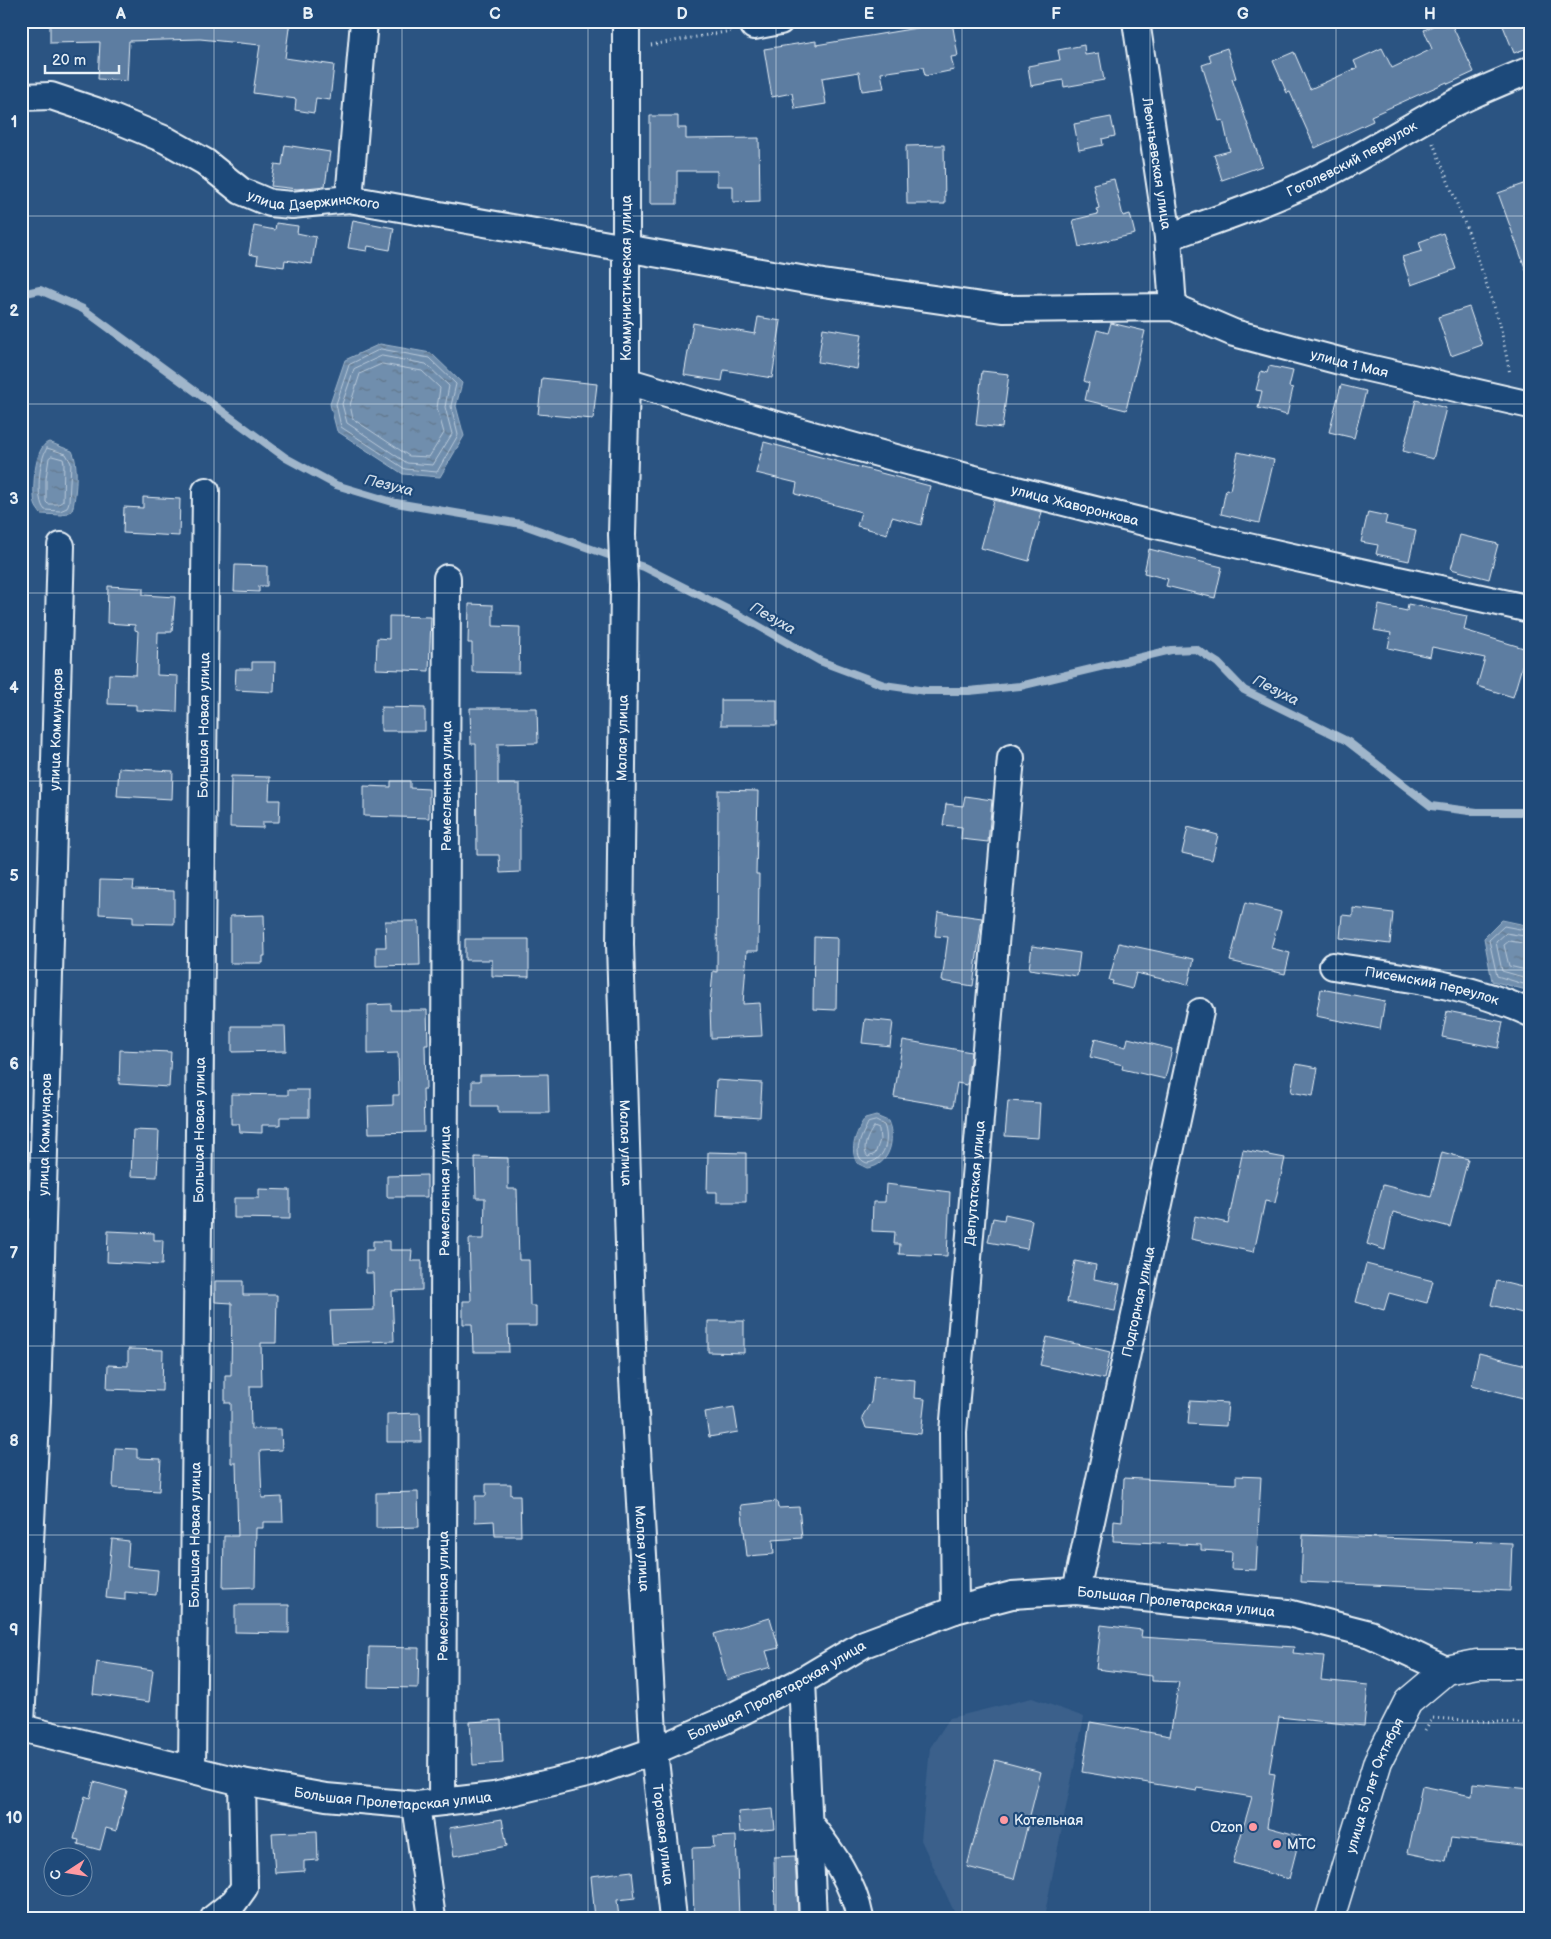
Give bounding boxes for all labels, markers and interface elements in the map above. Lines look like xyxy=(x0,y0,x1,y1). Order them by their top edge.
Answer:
text: A xyxy=(115,5,126,24)
text: B xyxy=(302,5,314,24)
text: C xyxy=(489,5,501,24)
text: D xyxy=(676,5,688,24)
text: E xyxy=(864,5,874,24)
text: F xyxy=(1051,5,1061,24)
text: G xyxy=(1237,5,1249,24)
text: H xyxy=(1424,5,1436,24)
scale bar xyxy=(45,42,119,74)
text: 20 m xyxy=(52,51,86,70)
street label: Леонтьевская улица xyxy=(1138,95,1175,231)
text: 1 xyxy=(11,113,17,132)
street label: Гоголевский переулок xyxy=(1284,117,1420,201)
street label: улица Дзержинского xyxy=(245,187,381,214)
street label: Коммунистическая улица xyxy=(618,194,635,361)
text: 2 xyxy=(9,302,19,321)
street label: улица 1 Мая xyxy=(1309,346,1390,381)
water label: Пезуха xyxy=(363,470,415,501)
street label: улица Жаворонкова xyxy=(1009,481,1141,530)
text: 3 xyxy=(9,490,19,509)
water label: Пезуха xyxy=(747,598,799,639)
street label: Большая Новая улица xyxy=(195,651,213,798)
street label: улица Коммунаров xyxy=(46,667,67,791)
water label: Пезуха xyxy=(1249,671,1302,710)
text: 4 xyxy=(9,679,19,698)
street label: Малая улица xyxy=(613,694,632,781)
street label: Ремесленная улица xyxy=(438,720,455,851)
text: 5 xyxy=(9,867,19,886)
street label: Писемский переулок xyxy=(1364,963,1502,1009)
text: 6 xyxy=(9,1055,19,1074)
street label: Большая Новая улица xyxy=(190,1056,209,1203)
street label: улица Коммунаров xyxy=(35,1072,55,1196)
street label: Малая улица xyxy=(616,1099,635,1187)
street label: Депутатская улица xyxy=(961,1119,989,1246)
street label: Ремесленная улица xyxy=(436,1125,454,1256)
text: 7 xyxy=(10,1244,19,1263)
street label: Подгорная улица xyxy=(1118,1244,1159,1359)
text: 8 xyxy=(9,1432,19,1451)
street label: Большая Новая улица xyxy=(186,1461,204,1608)
street label: Малая улица xyxy=(631,1505,653,1593)
street label: Ремесленная улица xyxy=(435,1530,452,1661)
street label: Большая Пролетарская улица xyxy=(1076,1583,1277,1621)
text: 9 xyxy=(9,1621,19,1640)
street label: Большая Пролетарская улица xyxy=(685,1637,870,1744)
street label: улица 50 лет Октября xyxy=(1342,1715,1408,1856)
street label: Большая Пролетарская улица xyxy=(293,1783,493,1814)
street label: Торговая улица xyxy=(649,1783,677,1887)
text: 10 xyxy=(6,1809,22,1828)
place label: Котельная xyxy=(1014,1812,1083,1829)
marker: Котельная xyxy=(998,1814,1010,1826)
place label: Ozon xyxy=(1210,1819,1243,1836)
marker: Ozon xyxy=(1247,1821,1259,1833)
place label: МТС xyxy=(1287,1836,1316,1853)
marker: МТС xyxy=(1271,1838,1283,1850)
north arrow xyxy=(42,1846,92,1896)
text: С xyxy=(46,1868,65,1881)

